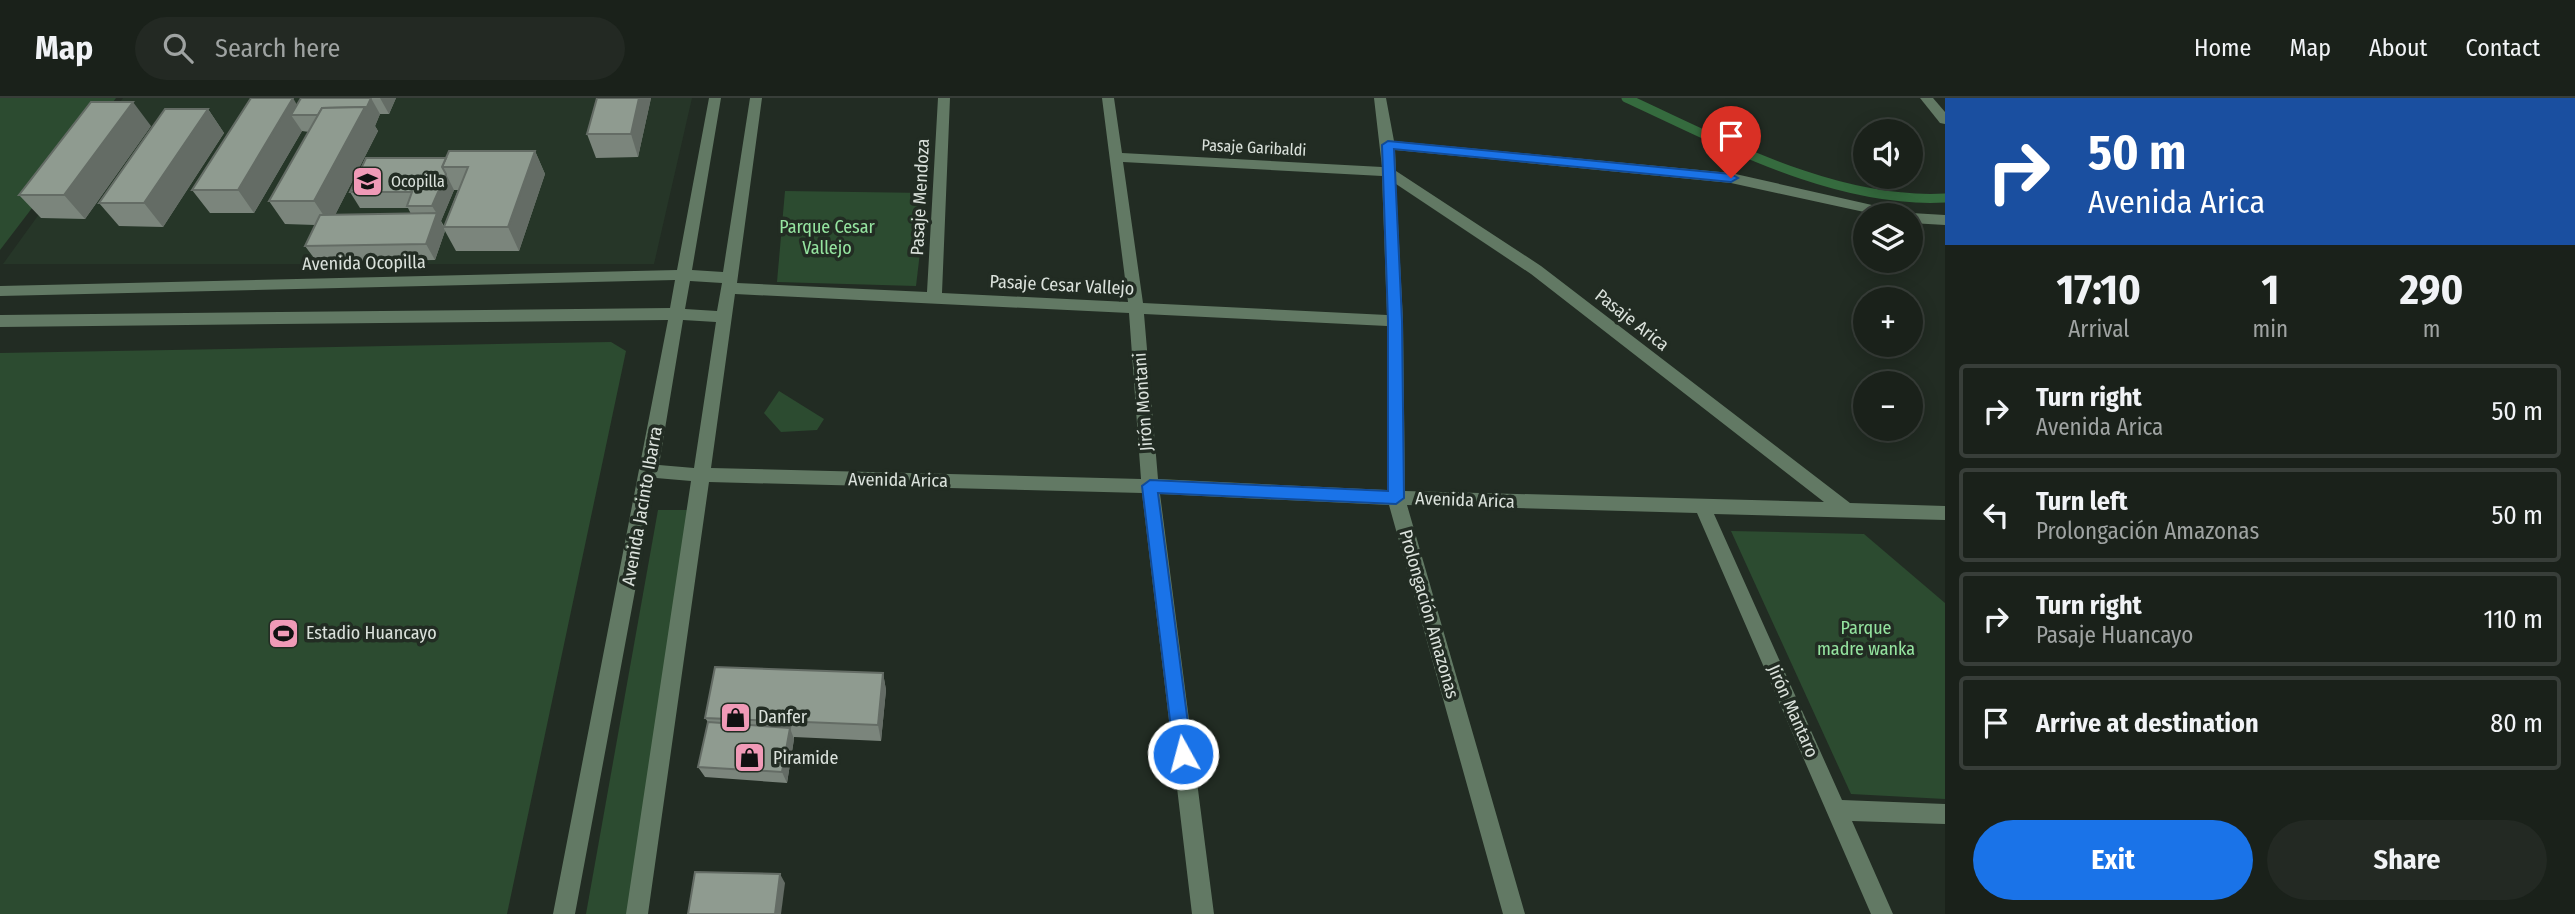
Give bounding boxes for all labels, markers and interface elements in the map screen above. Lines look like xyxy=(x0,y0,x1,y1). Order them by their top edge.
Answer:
search box xyxy=(135,17,625,80)
text: Map xyxy=(35,28,93,68)
icon: search xyxy=(159,29,197,67)
text: Search here xyxy=(215,33,340,64)
text: Home xyxy=(2194,34,2251,62)
text: Map xyxy=(2289,34,2331,62)
text: About xyxy=(2369,34,2427,62)
text: Contact xyxy=(2465,34,2540,62)
pin xyxy=(1701,106,1761,178)
icon: arrive xyxy=(1712,117,1750,155)
map controls xyxy=(1853,119,1923,441)
button: sound xyxy=(1853,119,1923,189)
text: 50 m xyxy=(2088,123,2186,182)
icon: right xyxy=(1973,126,2064,217)
street label: Pasaje Garibaldi xyxy=(1201,135,1307,160)
street label: Pasaje Mendoza xyxy=(906,138,934,256)
school or university icon: Ocopilla xyxy=(351,164,385,198)
place label: Ocopilla xyxy=(391,172,445,191)
text: Avenida Arica xyxy=(2088,183,2265,221)
button: layers xyxy=(1853,203,1923,273)
park label: Parque Cesar Vallejo xyxy=(779,216,876,259)
street label: Avenida Ocopilla xyxy=(302,251,426,275)
text: 17:10 xyxy=(2056,265,2141,315)
text: 1 xyxy=(2261,265,2279,315)
text: 290 xyxy=(2400,265,2464,315)
street label: Pasaje Cesar Vallejo xyxy=(989,270,1135,300)
street label: Pasaje Arica xyxy=(1591,284,1673,356)
button: + xyxy=(1853,287,1923,357)
text: Arrival xyxy=(2068,315,2129,343)
text: min xyxy=(2253,315,2288,343)
text: m xyxy=(2423,315,2440,343)
street label: Jirón Montani xyxy=(1129,352,1157,452)
button: − xyxy=(1853,371,1923,441)
text: Turn right xyxy=(2036,382,2142,413)
icon: right xyxy=(1977,392,2015,430)
text: 50 m xyxy=(2491,396,2543,427)
text: Avenida Arica xyxy=(2036,413,2163,441)
street label: Avenida Jacinto Ibarra xyxy=(617,424,667,587)
street label: Avenida Arica xyxy=(848,468,948,492)
text: Turn left xyxy=(2036,486,2128,517)
street label: Avenida Arica xyxy=(1415,487,1515,513)
icon: left xyxy=(1977,496,2015,534)
text: 50 m xyxy=(2491,500,2543,531)
text: Prolongación Amazonas xyxy=(2036,517,2259,545)
street label: Prolongación Amazonas xyxy=(1394,527,1464,701)
text: Turn right xyxy=(2036,590,2142,621)
icon: right xyxy=(1977,600,2015,638)
text: 110 m xyxy=(2483,604,2543,635)
sports icon: Estadio Huancayo xyxy=(266,616,300,650)
park label: Parque madre wanka xyxy=(1817,617,1915,660)
text: Pasaje Huancayo xyxy=(2036,621,2193,649)
place label: Estadio Huancayo xyxy=(306,622,437,644)
street label: Jirón Mantaro xyxy=(1763,661,1823,761)
shop icon: Danfer xyxy=(718,700,752,734)
icon: arrive xyxy=(1977,704,2015,742)
place label: Danfer xyxy=(758,706,808,728)
text: Arrive at destination xyxy=(2036,708,2259,739)
text: 80 m xyxy=(2490,708,2543,739)
position arrow xyxy=(1146,717,1220,791)
shop icon: Piramide xyxy=(733,741,767,775)
place label: Piramide xyxy=(773,747,839,769)
button: Exit xyxy=(1973,820,2253,900)
button: Share xyxy=(2267,820,2547,900)

